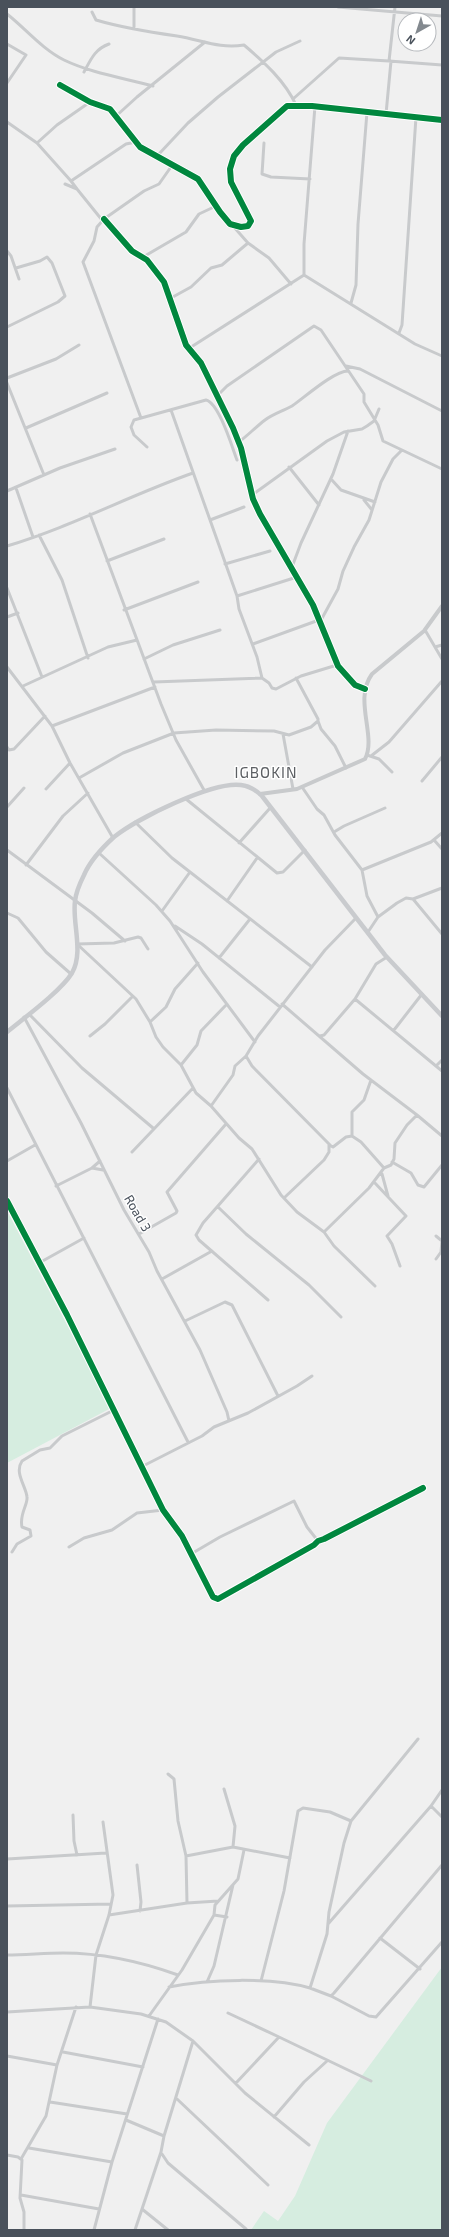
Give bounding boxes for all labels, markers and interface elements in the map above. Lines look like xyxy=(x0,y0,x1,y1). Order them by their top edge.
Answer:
north arrow xyxy=(397,12,437,52)
text: N xyxy=(403,33,418,48)
district label: IGBOKIN xyxy=(234,763,298,781)
street label: Road 3 xyxy=(121,1192,155,1234)

